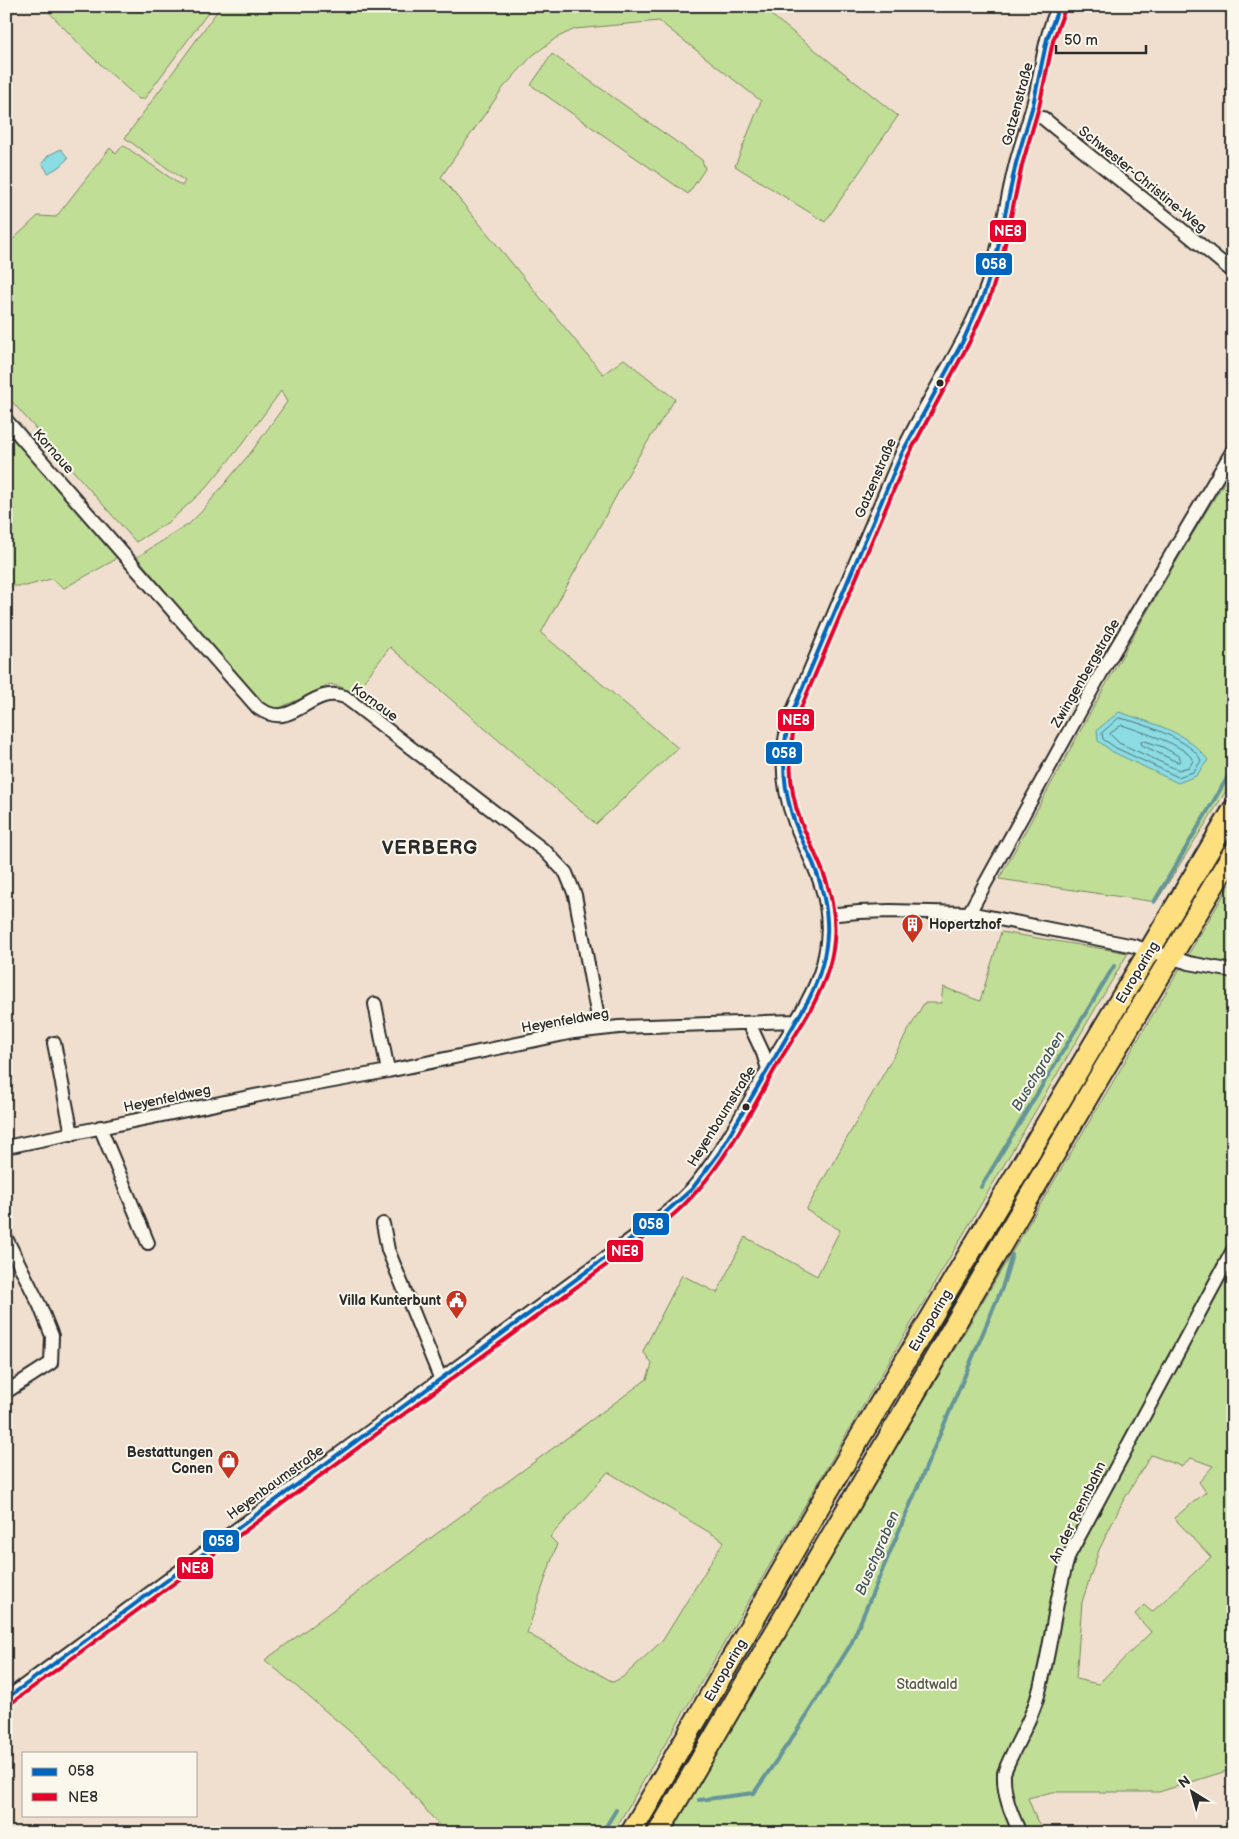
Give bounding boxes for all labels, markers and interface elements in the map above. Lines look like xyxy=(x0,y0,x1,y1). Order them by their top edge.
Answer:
scale bar xyxy=(1056,22,1146,54)
text: 50 m xyxy=(1064,31,1098,50)
street label: Gatzenstraße xyxy=(998,61,1037,148)
street label: Schwester-Christine-Weg xyxy=(1075,123,1210,236)
line badge: NE8 xyxy=(989,219,1027,243)
text: NE8 xyxy=(994,223,1022,240)
line badge: 058 xyxy=(975,252,1013,276)
text: 058 xyxy=(981,256,1007,273)
unlabelled marker xyxy=(935,378,945,388)
street label: Kornaue xyxy=(30,425,78,477)
street label: Gatzenstraße xyxy=(851,436,900,521)
street label: Zwingenbergstraße xyxy=(1047,616,1123,731)
street label: Kornaue xyxy=(348,680,401,725)
line badge: NE8 xyxy=(777,708,815,732)
text: NE8 xyxy=(782,712,810,729)
line badge: 058 xyxy=(765,741,803,765)
text: 058 xyxy=(771,745,797,762)
district label: VERBERG xyxy=(382,837,478,860)
building icon: Hopertzhof xyxy=(901,912,925,943)
place label: Hopertzhof xyxy=(929,916,1002,933)
street label: Europaring xyxy=(1112,938,1163,1007)
street label: Heyenfeldweg xyxy=(520,1004,610,1037)
water label: Buschgraben xyxy=(1007,1028,1070,1115)
street label: Heyenbaumstraße xyxy=(684,1063,759,1170)
street label: Heyenfeldweg xyxy=(122,1081,212,1116)
unlabelled marker xyxy=(741,1102,751,1112)
line badge: 058 xyxy=(632,1212,670,1236)
text: 058 xyxy=(638,1216,664,1233)
line badge: NE8 xyxy=(606,1239,644,1263)
text: NE8 xyxy=(611,1243,639,1260)
street label: Europaring xyxy=(905,1286,956,1355)
public building icon: Villa Kunterbunt xyxy=(445,1288,469,1319)
place label: Villa Kunterbunt xyxy=(339,1292,441,1309)
street label: Heyenbaumstraße xyxy=(224,1442,327,1523)
place label: Bestattungen Conen xyxy=(127,1444,213,1477)
shop icon: Bestattungen Conen xyxy=(217,1448,241,1479)
street label: An der Rennbahn xyxy=(1045,1459,1109,1566)
water label: Buschgraben xyxy=(851,1508,904,1598)
line badge: 058 xyxy=(202,1529,240,1553)
text: 058 xyxy=(208,1533,234,1550)
line badge: NE8 xyxy=(176,1556,214,1580)
text: NE8 xyxy=(181,1560,209,1577)
street label: Europaring xyxy=(701,1636,750,1705)
park label: Stadtwald xyxy=(897,1676,957,1693)
legend xyxy=(22,1752,198,1816)
text: 058 xyxy=(68,1762,94,1781)
north arrow xyxy=(1166,1766,1216,1816)
text: N xyxy=(1175,1772,1194,1792)
text: NE8 xyxy=(68,1788,98,1807)

